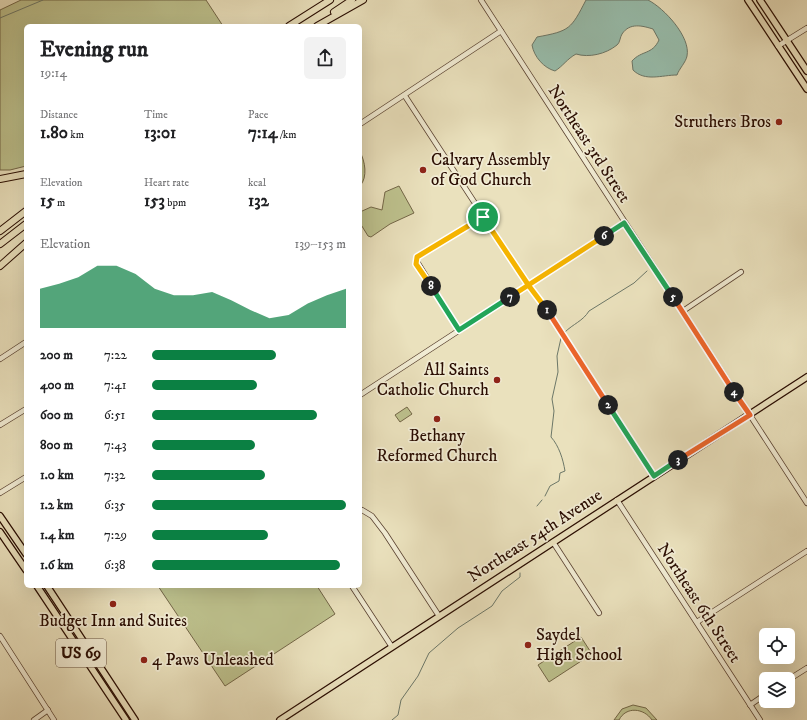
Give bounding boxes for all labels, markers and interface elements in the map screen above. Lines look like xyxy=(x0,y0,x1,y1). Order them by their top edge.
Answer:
text: Evening run xyxy=(40,36,148,63)
button: share xyxy=(304,37,346,79)
text: 19:14 xyxy=(40,65,67,81)
street label: Northeast 3rd Street xyxy=(543,81,636,208)
text: Distance xyxy=(40,108,78,122)
text: Time xyxy=(144,108,168,122)
text: Pace xyxy=(248,108,268,122)
place label: Struthers Bros xyxy=(674,111,771,133)
marker: Struthers Bros xyxy=(774,117,784,127)
text: 1.80 xyxy=(40,122,68,144)
text: 13:01 xyxy=(144,122,176,144)
text: 7:14 xyxy=(248,122,277,144)
text: km xyxy=(68,128,84,142)
text: /km xyxy=(277,128,297,142)
place label: Calvary Assembly of God Church xyxy=(431,149,551,191)
marker: Calvary Assembly of God Church xyxy=(418,165,428,175)
text: Elevation xyxy=(40,176,83,190)
text: Heart rate xyxy=(144,176,189,190)
text: kcal xyxy=(248,176,266,190)
text: 15 xyxy=(40,190,55,212)
text: 153 xyxy=(144,190,165,212)
text: 132 xyxy=(248,190,269,212)
text: m xyxy=(55,196,65,210)
text: bpm xyxy=(165,196,186,210)
pin xyxy=(466,200,500,234)
icon: arrive xyxy=(472,206,494,228)
pin: 6 xyxy=(594,226,614,246)
text: 6 xyxy=(601,229,607,243)
text: Elevation xyxy=(40,236,90,252)
text: 139–153 m xyxy=(294,236,346,252)
pin: 8 xyxy=(421,276,441,296)
text: 8 xyxy=(428,279,434,293)
pin: 7 xyxy=(500,287,520,307)
pin: 5 xyxy=(663,287,683,307)
text: 7 xyxy=(507,290,513,304)
text: 5 xyxy=(670,290,676,304)
pin: 1 xyxy=(537,300,557,320)
text: 1 xyxy=(545,303,549,317)
text: 200 m xyxy=(40,347,73,363)
text: 7:22 xyxy=(104,347,127,363)
place label: All Saints Catholic Church xyxy=(377,359,489,401)
marker: All Saints Catholic Church xyxy=(492,375,502,385)
text: 400 m xyxy=(40,377,74,393)
text: 7:41 xyxy=(104,377,127,393)
pin: 4 xyxy=(724,382,744,402)
text: 4 xyxy=(731,385,737,399)
pin: 2 xyxy=(598,395,618,415)
text: 2 xyxy=(605,398,611,412)
text: 600 m xyxy=(40,407,73,423)
text: 6:51 xyxy=(104,407,125,423)
marker: Bethany Reformed Church xyxy=(432,414,442,424)
place label: Bethany Reformed Church xyxy=(377,425,498,467)
text: 800 m xyxy=(40,437,73,453)
text: 7:43 xyxy=(104,437,127,453)
pin: 3 xyxy=(668,450,688,470)
text: 3 xyxy=(676,453,680,467)
text: 1.0 km xyxy=(40,467,74,483)
text: 7:32 xyxy=(104,467,125,483)
street label: Northeast 54th Avenue xyxy=(464,484,606,588)
text: 1.2 km xyxy=(40,497,73,513)
text: 6:35 xyxy=(104,497,125,513)
text: 1.4 km xyxy=(40,527,74,543)
text: 7:29 xyxy=(104,527,127,543)
street label: Northeast 6th Street xyxy=(652,539,746,668)
text: 1.6 km xyxy=(40,557,74,573)
text: 6:38 xyxy=(104,557,126,573)
marker: Budget Inn and Suites xyxy=(108,599,118,609)
place label: Budget Inn and Suites xyxy=(39,610,187,632)
place label: Saydel High School xyxy=(536,624,622,666)
map controls xyxy=(759,628,795,708)
button: locate xyxy=(759,628,795,664)
road number: US 69 xyxy=(56,639,106,667)
marker: Saydel High School xyxy=(523,640,533,650)
place label: 4 Paws Unleashed xyxy=(152,649,274,671)
marker: 4 Paws Unleashed xyxy=(139,655,149,665)
button: layers xyxy=(759,672,795,708)

